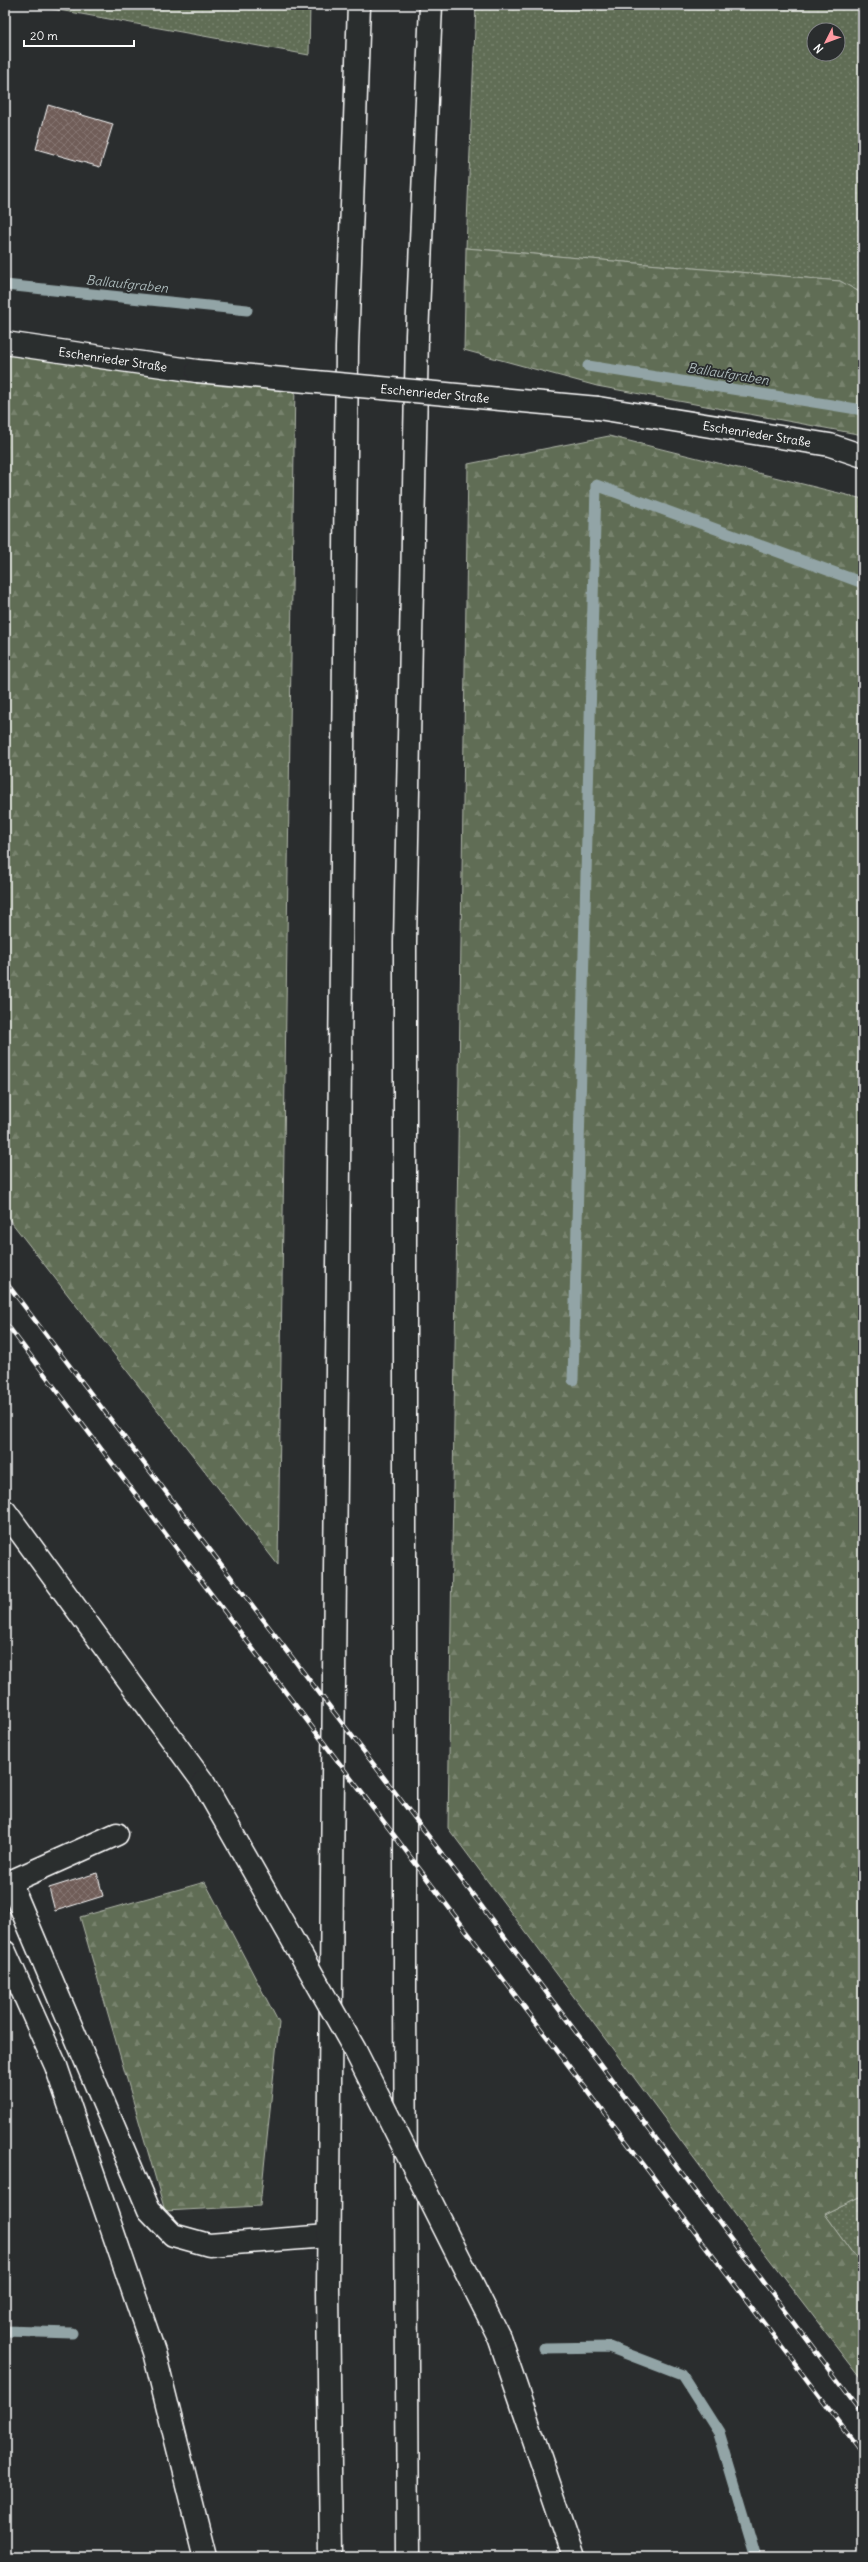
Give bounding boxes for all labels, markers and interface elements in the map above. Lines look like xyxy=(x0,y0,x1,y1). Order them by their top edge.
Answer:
scale bar xyxy=(24,22,134,48)
north arrow xyxy=(806,22,846,62)
text: 20 m xyxy=(30,28,58,43)
text: N xyxy=(811,41,826,56)
water label: Ballaufgraben xyxy=(85,271,169,297)
street label: Eschenrieder Straße xyxy=(58,343,168,374)
water label: Ballaufgraben xyxy=(686,359,770,389)
street label: Eschenrieder Straße xyxy=(380,380,490,405)
street label: Eschenrieder Straße xyxy=(702,417,812,449)

